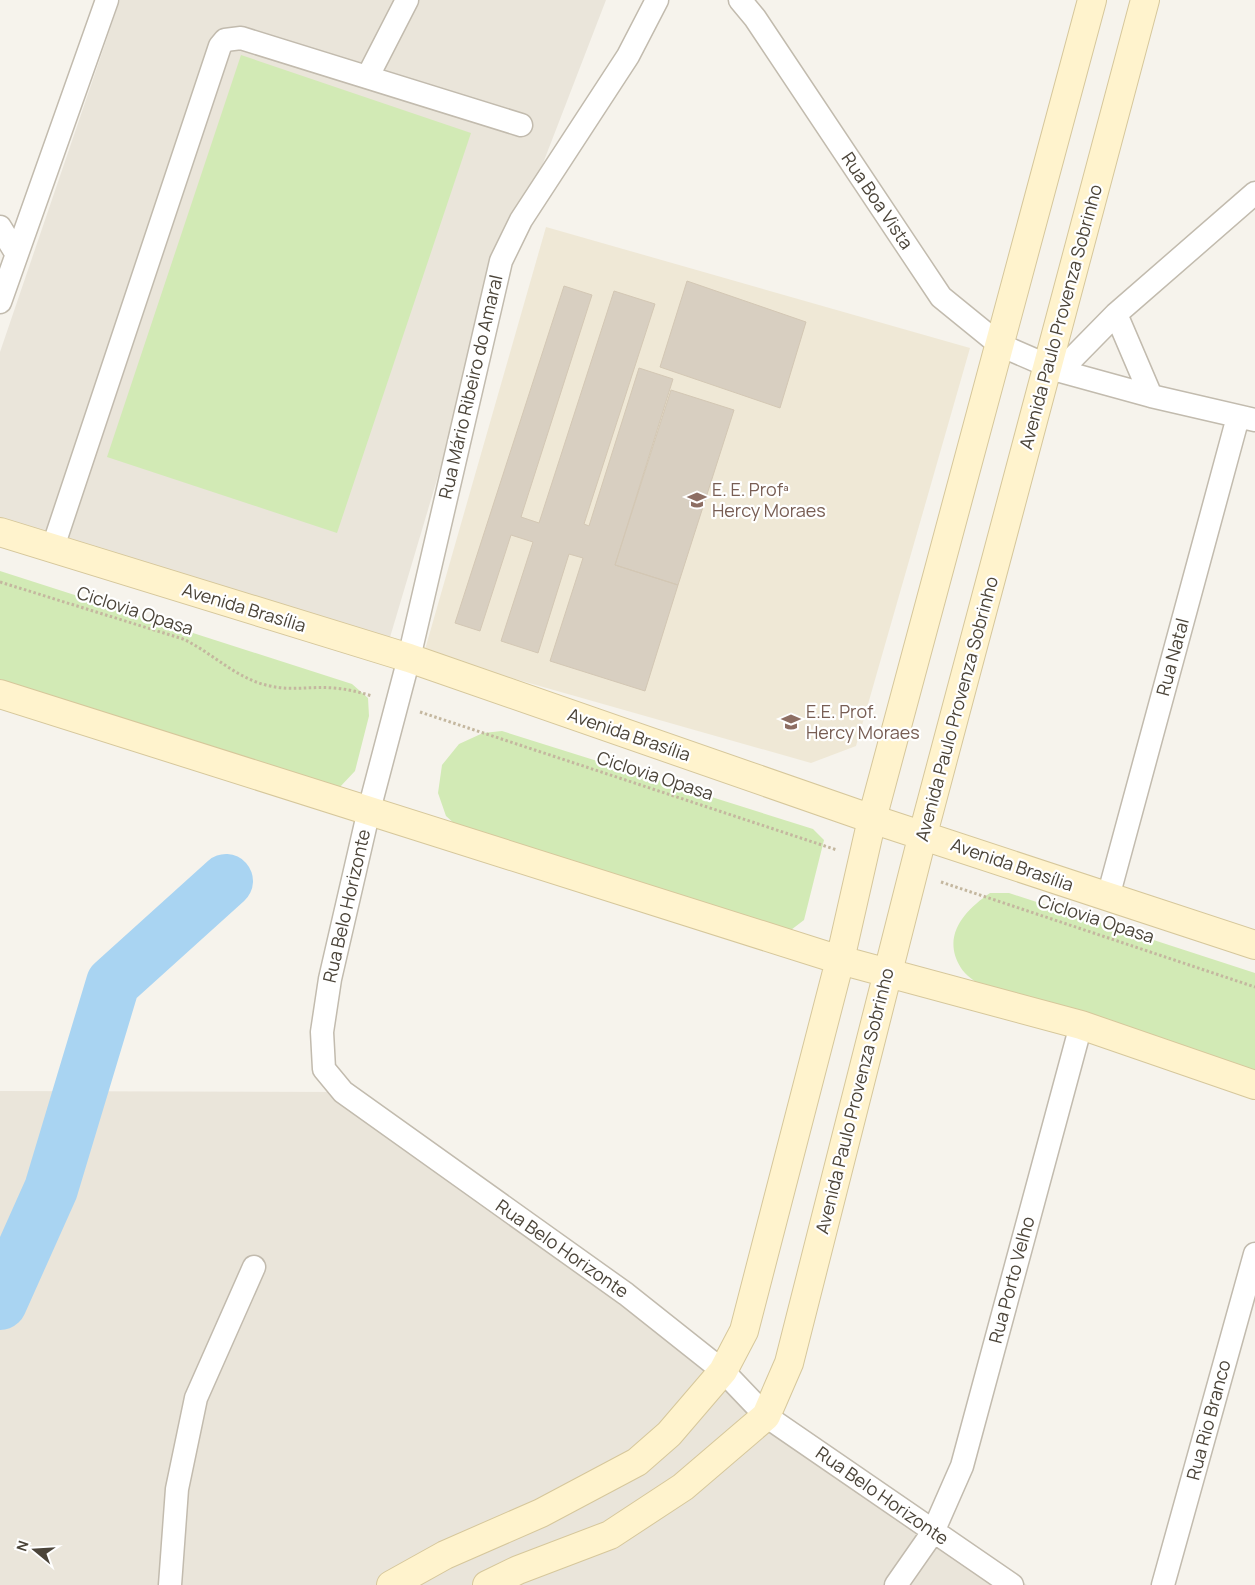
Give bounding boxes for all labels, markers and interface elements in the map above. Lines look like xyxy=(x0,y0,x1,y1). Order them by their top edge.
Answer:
street label: Rua Boa Vista xyxy=(836,147,919,254)
street label: Avenida Paulo Provenza Sobrinho xyxy=(1013,182,1107,452)
street label: Rua Mário Ribeiro do Amaral xyxy=(433,272,507,501)
place label: E. E. Profª Hercy Moraes xyxy=(712,477,826,522)
school or university icon: E. E. Profª Hercy Moraes xyxy=(686,489,708,511)
street label: Avenida Paulo Provenza Sobrinho xyxy=(909,574,1003,844)
street label: Avenida Brasília xyxy=(180,577,309,637)
street label: Ciclovia Opasa xyxy=(74,580,197,640)
street label: Rua Natal xyxy=(1150,615,1194,698)
place label: E.E. Prof. Hercy Moraes xyxy=(806,699,920,744)
street label: Avenida Brasília xyxy=(565,702,694,766)
school or university icon: E.E. Prof. Hercy Moraes xyxy=(780,711,802,733)
street label: Ciclovia Opasa xyxy=(594,745,717,805)
street label: Rua Belo Horizonte xyxy=(317,827,375,985)
street label: Avenida Brasília xyxy=(948,832,1077,896)
street label: Ciclovia Opasa xyxy=(1035,888,1158,948)
street label: Avenida Paulo Provenza Sobrinho xyxy=(809,965,899,1236)
street label: Rua Belo Horizonte xyxy=(491,1193,634,1303)
street label: Rua Porto Velho xyxy=(983,1214,1040,1346)
street label: Rua Rio Branco xyxy=(1180,1357,1236,1483)
street label: Rua Belo Horizonte xyxy=(811,1440,954,1550)
north arrow xyxy=(10,1525,60,1575)
text: N xyxy=(12,1538,33,1554)

